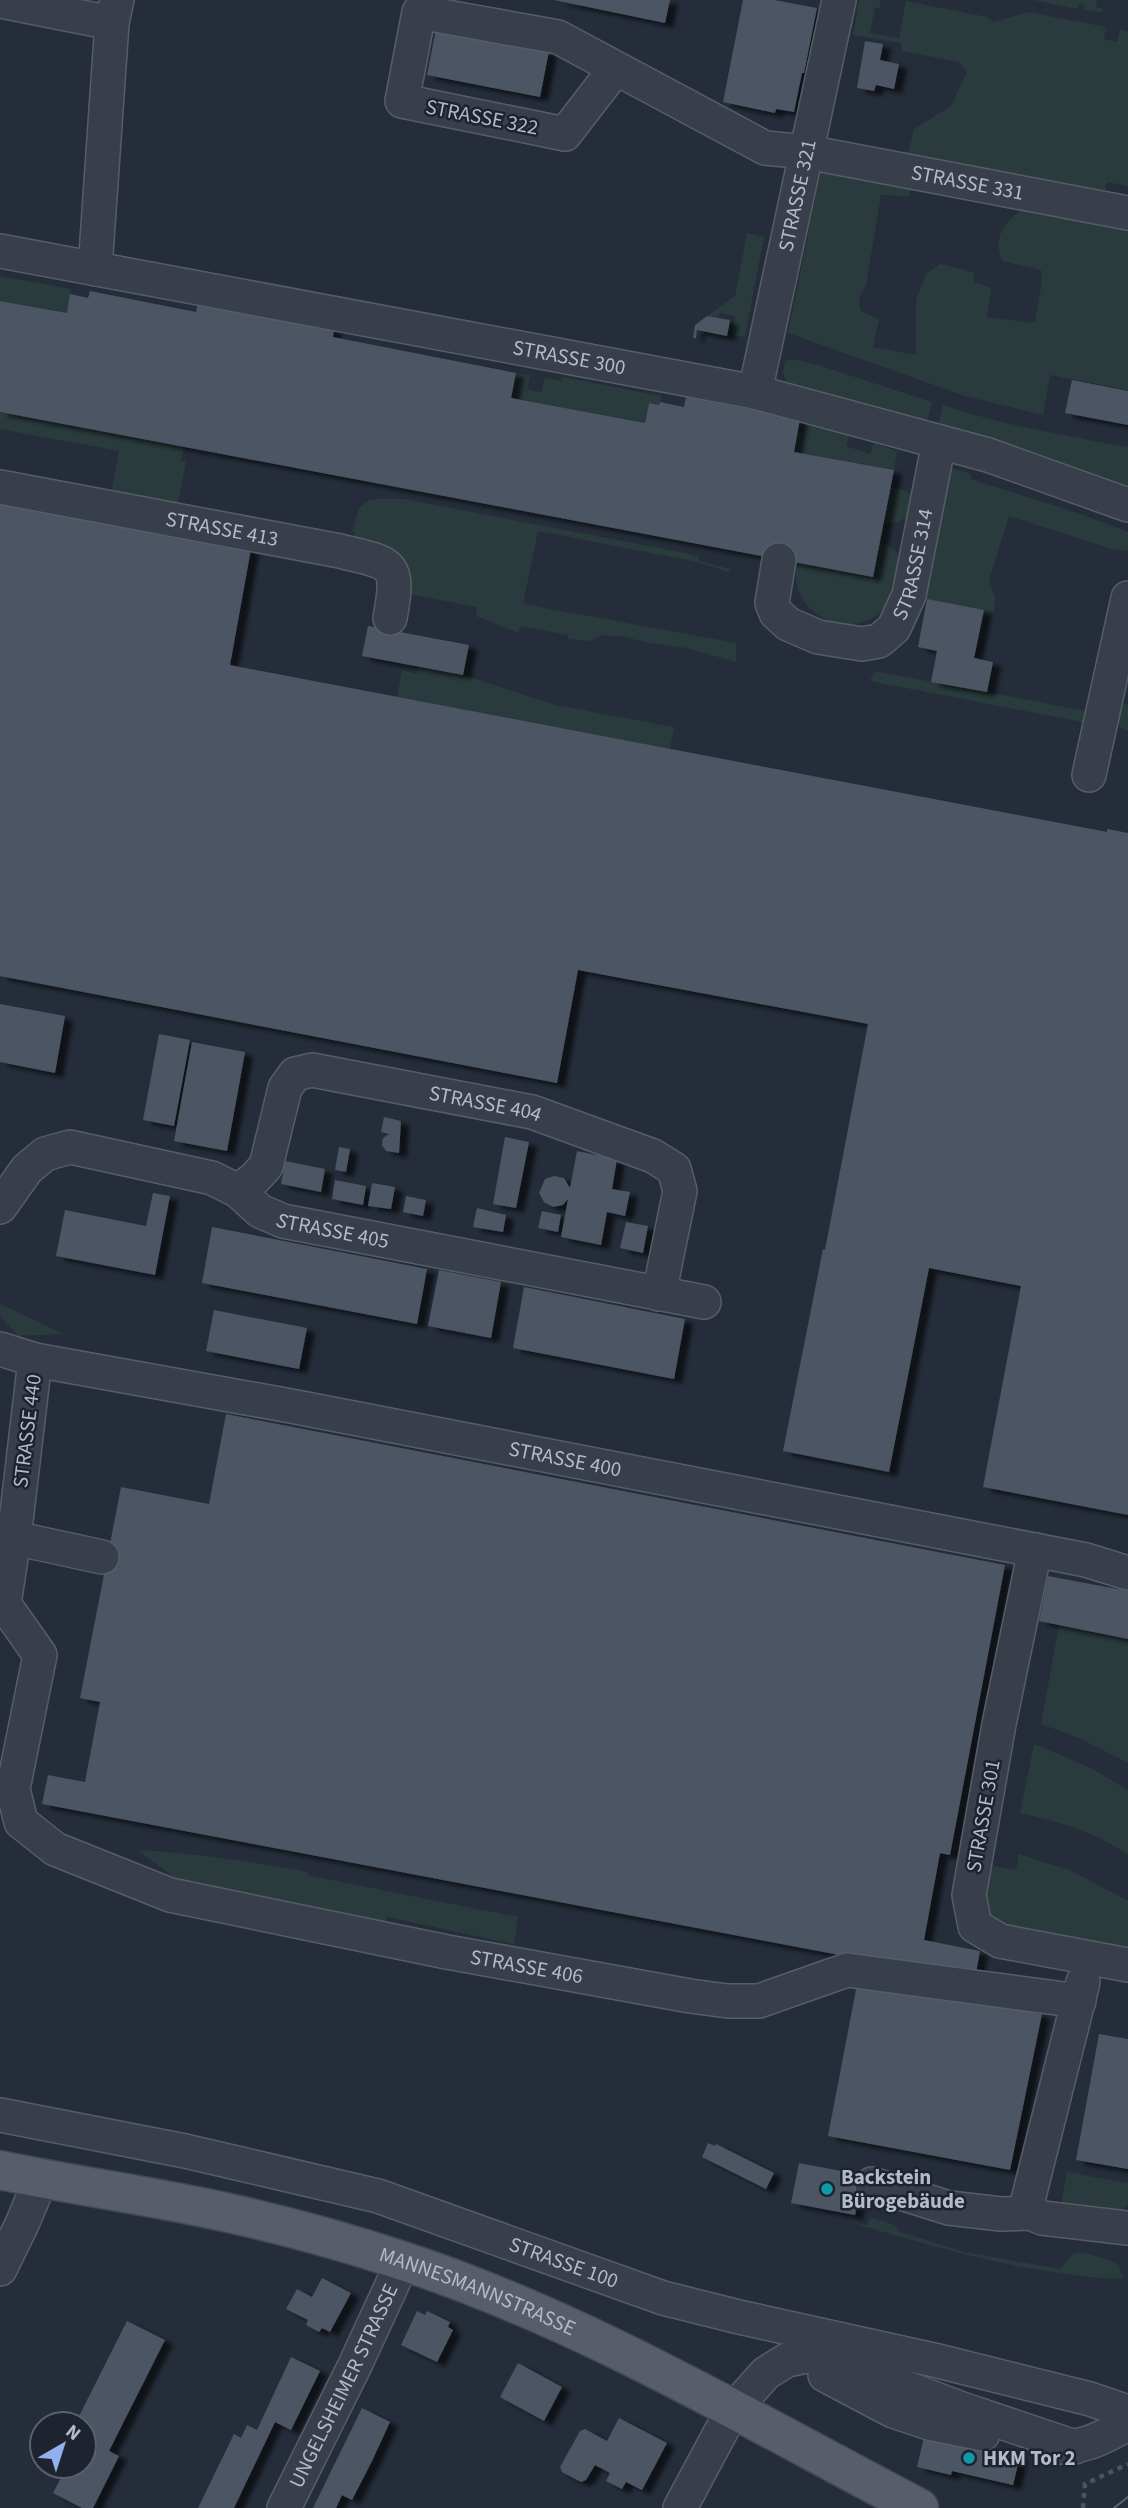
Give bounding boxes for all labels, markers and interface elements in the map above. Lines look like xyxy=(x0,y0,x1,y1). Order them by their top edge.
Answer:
street label: STRASSE 322 xyxy=(423,91,541,143)
street label: STRASSE 321 xyxy=(770,137,824,254)
street label: STRASSE 331 xyxy=(909,157,1026,208)
street label: STRASSE 300 xyxy=(510,332,628,383)
street label: STRASSE 413 xyxy=(163,504,281,554)
street label: STRASSE 314 xyxy=(884,506,941,625)
street label: STRASSE 404 xyxy=(426,1078,546,1129)
street label: STRASSE 405 xyxy=(271,1205,392,1256)
street label: STRASSE 440 xyxy=(5,1373,49,1489)
street label: STRASSE 400 xyxy=(506,1434,624,1485)
street label: STRASSE 301 xyxy=(958,1757,1008,1875)
street label: STRASSE 406 xyxy=(468,1941,585,1991)
place label: Backstein Bürogebäude xyxy=(841,2162,965,2216)
marker: Backstein Bürogebäude xyxy=(819,2181,835,2197)
street label: STRASSE 100 xyxy=(505,2229,623,2296)
street label: MANNESMANNSTRASSE xyxy=(376,2239,581,2343)
street label: UNGELSHEIMER STRASSE xyxy=(281,2279,406,2493)
north arrow xyxy=(28,2410,98,2480)
text: N xyxy=(59,2418,86,2447)
place label: HKM Tor 2 xyxy=(983,2443,1076,2473)
marker: HKM Tor 2 xyxy=(961,2450,977,2466)

